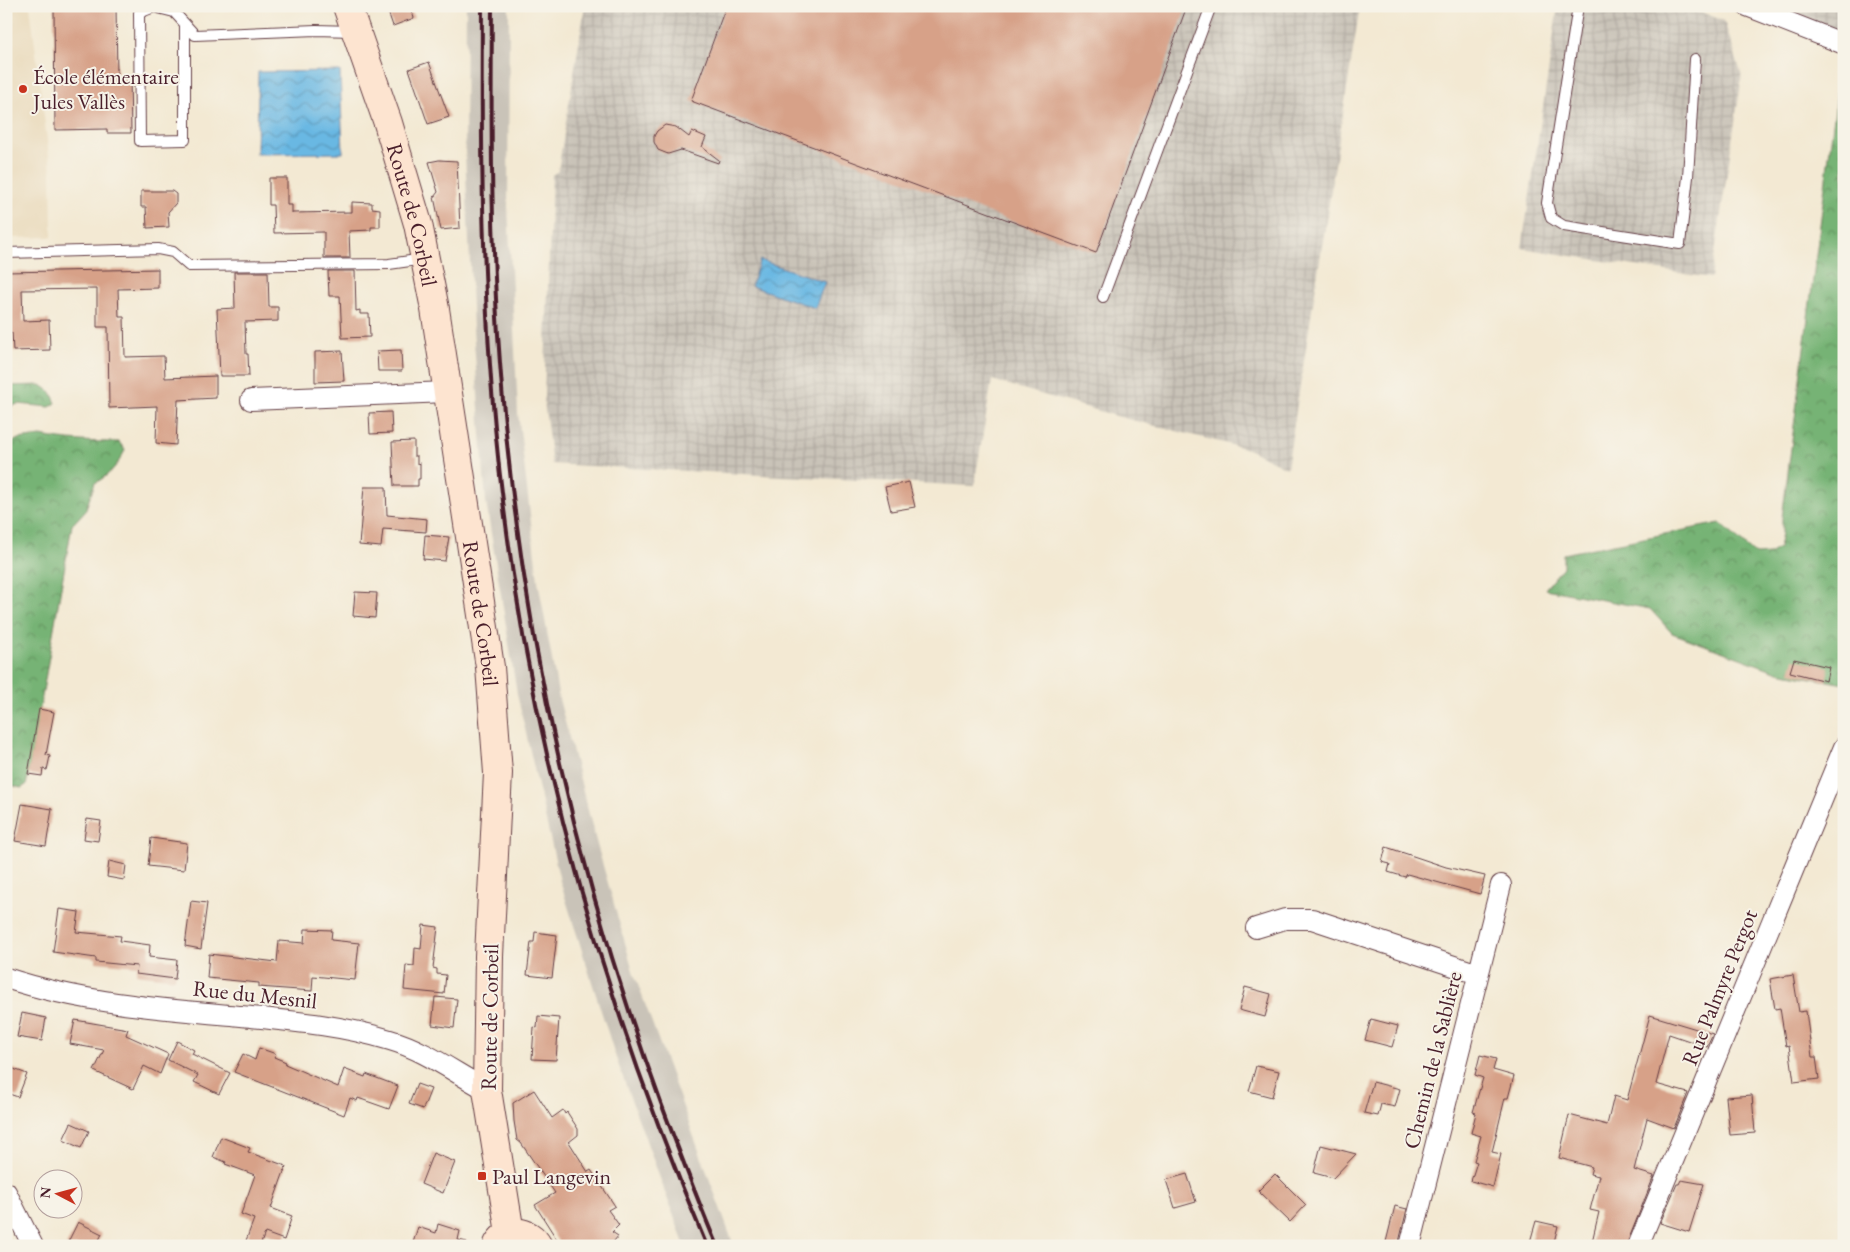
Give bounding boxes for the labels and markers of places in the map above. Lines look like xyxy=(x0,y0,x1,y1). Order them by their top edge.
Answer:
place label: École élémentaire Jules Vallès xyxy=(31,62,179,116)
marker: École élémentaire Jules Vallès xyxy=(17,83,29,95)
place label: Paul Langevin xyxy=(492,1162,612,1191)
marker: Paul Langevin xyxy=(476,1170,488,1182)

